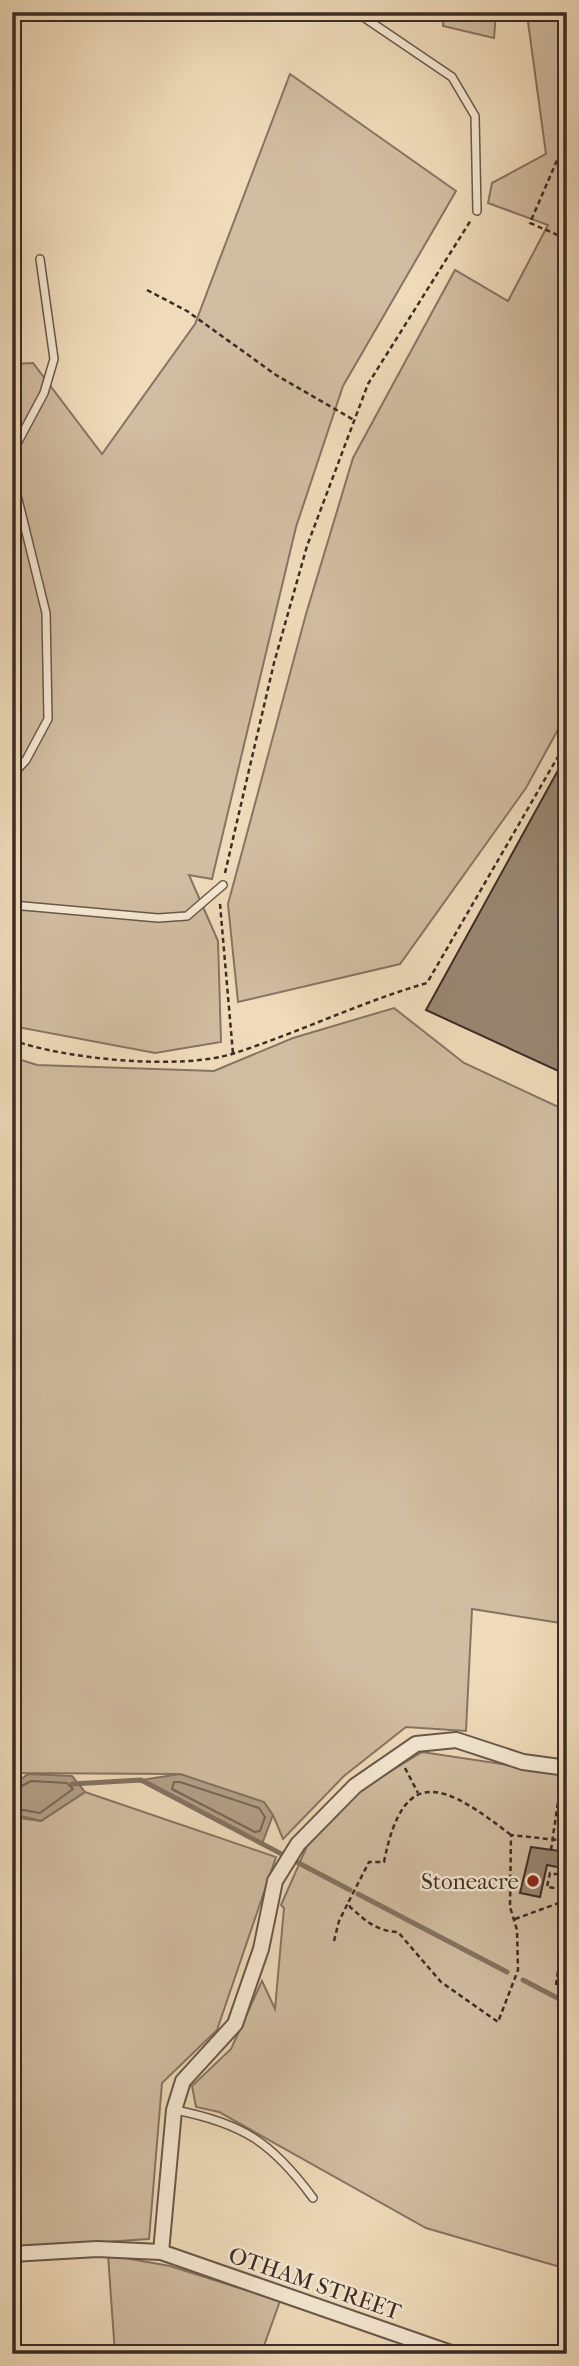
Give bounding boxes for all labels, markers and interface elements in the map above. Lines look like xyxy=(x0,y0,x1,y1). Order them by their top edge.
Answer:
place label: Stoneacre xyxy=(421,1868,519,1895)
marker: Stoneacre xyxy=(525,1873,541,1889)
street label: OTHAM STREET xyxy=(225,2241,405,2326)

